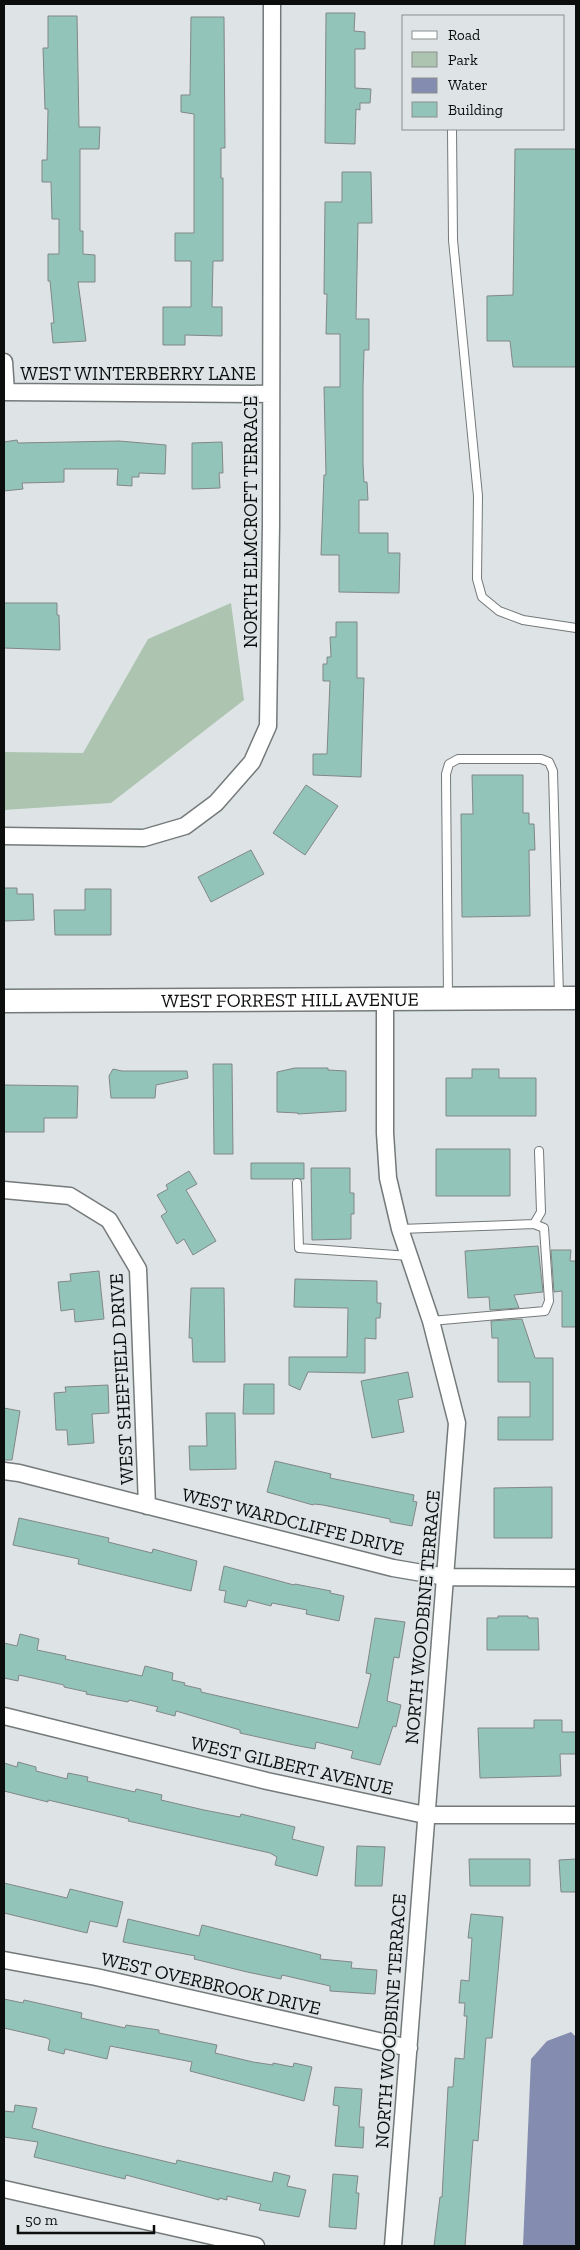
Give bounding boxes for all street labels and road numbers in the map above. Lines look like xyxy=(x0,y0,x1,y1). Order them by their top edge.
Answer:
street label: WEST WINTERBERRY LANE xyxy=(20,362,256,385)
street label: NORTH ELMCROFT TERRACE xyxy=(239,396,262,648)
street label: WEST FORREST HILL AVENUE xyxy=(161,988,419,1012)
street label: WEST SHEFFIELD DRIVE xyxy=(104,1273,139,1485)
street label: WEST WARDCLIFFE DRIVE xyxy=(179,1483,406,1560)
street label: NORTH WOODBINE TERRACE xyxy=(400,1489,445,1745)
street label: WEST GILBERT AVENUE xyxy=(188,1731,395,1800)
street label: NORTH WOODBINE TERRACE xyxy=(370,1893,411,2149)
street label: WEST OVERBROOK DRIVE xyxy=(99,1947,323,2020)

